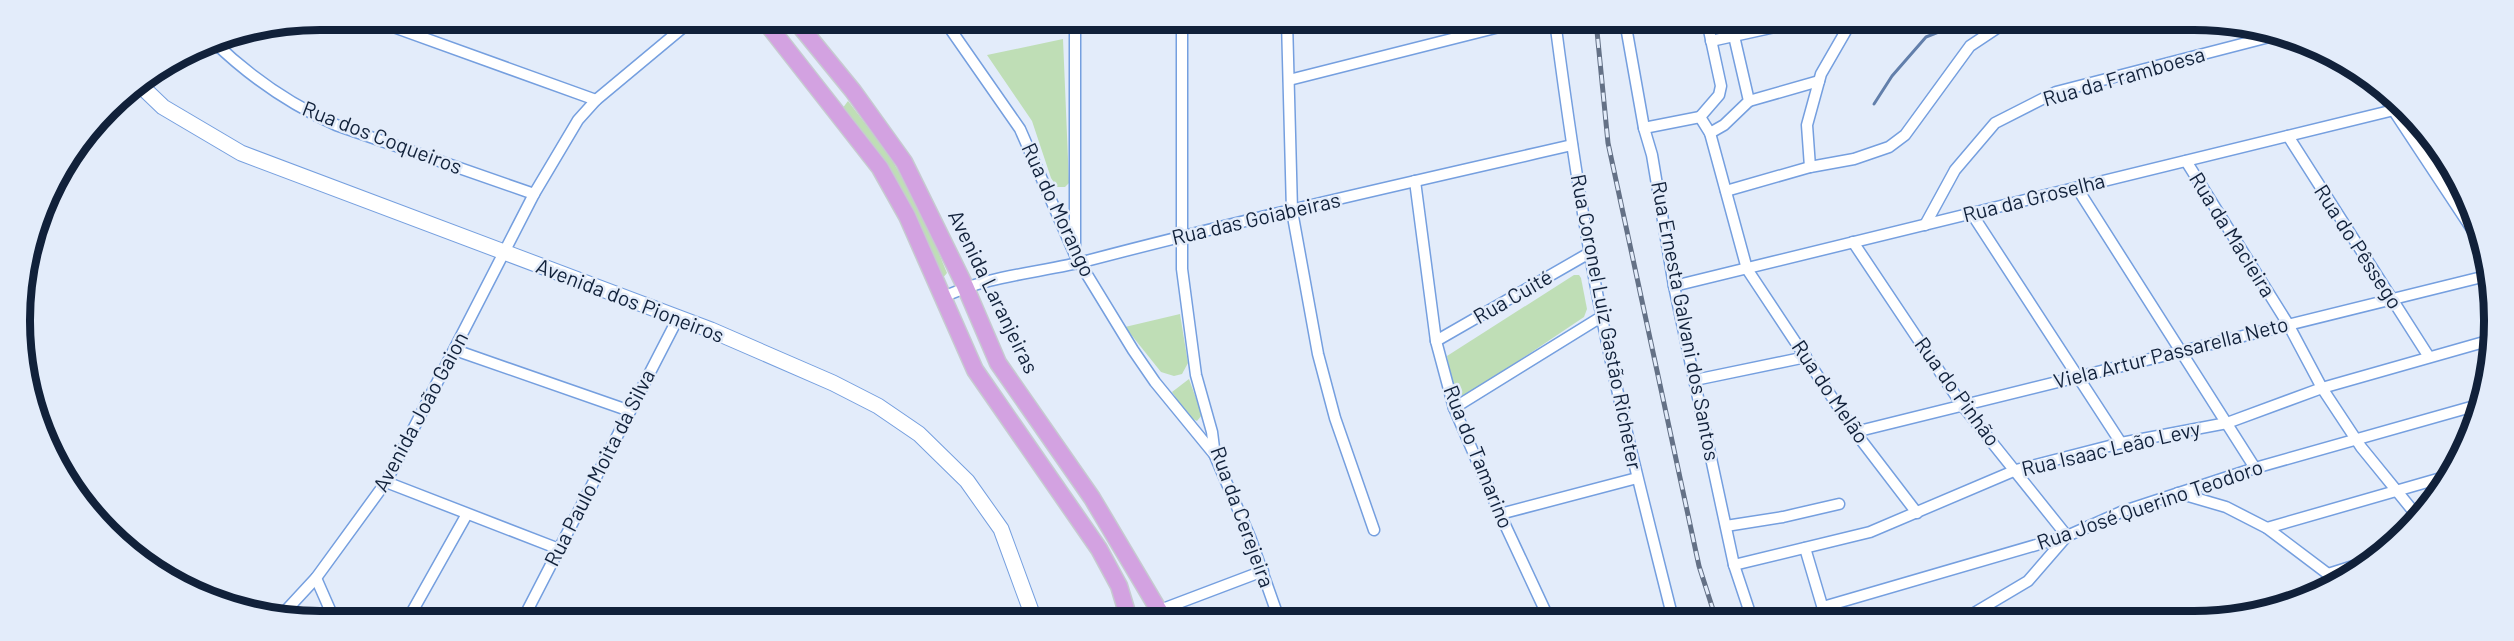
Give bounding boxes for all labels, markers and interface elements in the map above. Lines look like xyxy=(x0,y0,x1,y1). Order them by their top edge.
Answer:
street label: Rua da Framboesa xyxy=(2040,40,2207,111)
street label: Rua dos Coqueiros xyxy=(299,95,466,179)
street label: Rua do Morango xyxy=(1017,138,1101,280)
street label: Rua da Groselha xyxy=(1960,167,2107,226)
street label: Rua da Macieira xyxy=(2185,167,2282,301)
street label: Rua Coronel Luiz Gastão Richeter xyxy=(1567,172,1648,472)
street label: Rua Ernesta Galvani dos Santos xyxy=(1647,179,1726,463)
street label: Rua do Pêssego xyxy=(2310,179,2409,313)
street label: Rua das Goiabeiras xyxy=(1169,186,1342,249)
street label: Avenida Laranjeiras xyxy=(944,206,1045,377)
street label: Avenida dos Pioneiros xyxy=(533,252,728,347)
street label: Rua Cuité xyxy=(1468,263,1556,328)
street label: Viela Artur Passarella Neto xyxy=(2051,310,2291,393)
street label: Avenida João Gaion xyxy=(367,327,472,495)
street label: Rua do Pinhão xyxy=(1910,332,2006,450)
street label: Rua do Melão xyxy=(1788,335,1875,448)
street label: Rua Paulo Moita da Silva xyxy=(538,365,659,570)
street label: Rua do Tamarino xyxy=(1439,381,1519,532)
street label: Rua Isaac Leão Levy xyxy=(2019,415,2203,480)
street label: Rua da Cerejeira xyxy=(1206,443,1280,590)
street label: Rua José Querino Teodoro xyxy=(2033,453,2266,554)

